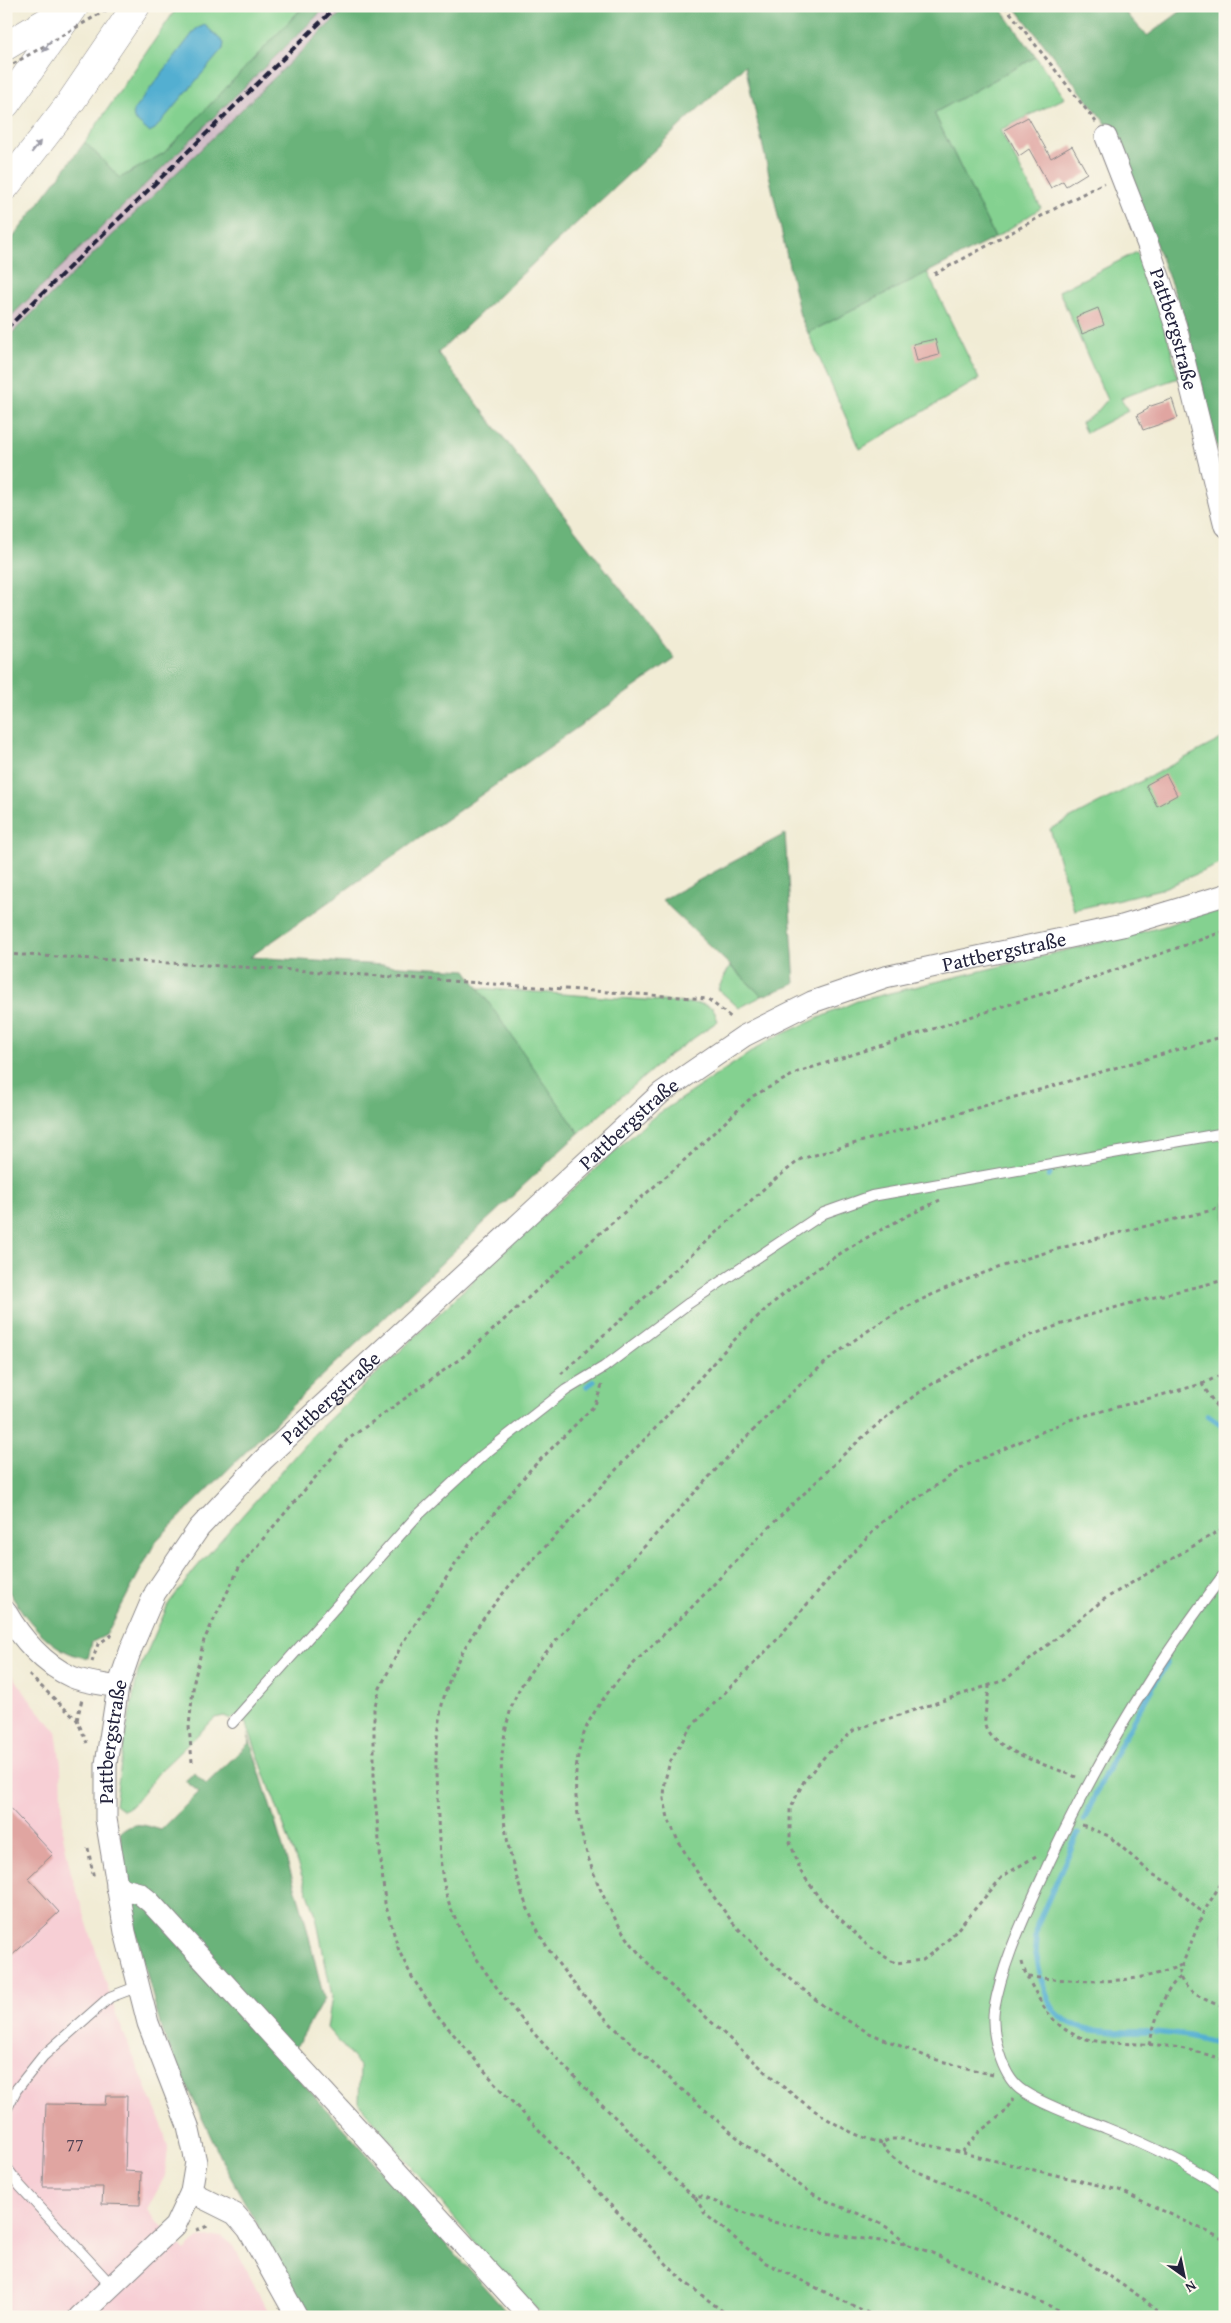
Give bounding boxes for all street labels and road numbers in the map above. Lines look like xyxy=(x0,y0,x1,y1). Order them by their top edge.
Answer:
street label: Pattbergstraße xyxy=(1143,264,1206,393)
street label: Pattbergstraße xyxy=(939,923,1069,978)
street label: Pattbergstraße xyxy=(572,1070,684,1176)
street label: Pattbergstraße xyxy=(274,1344,386,1451)
street label: Pattbergstraße xyxy=(91,1675,134,1804)

